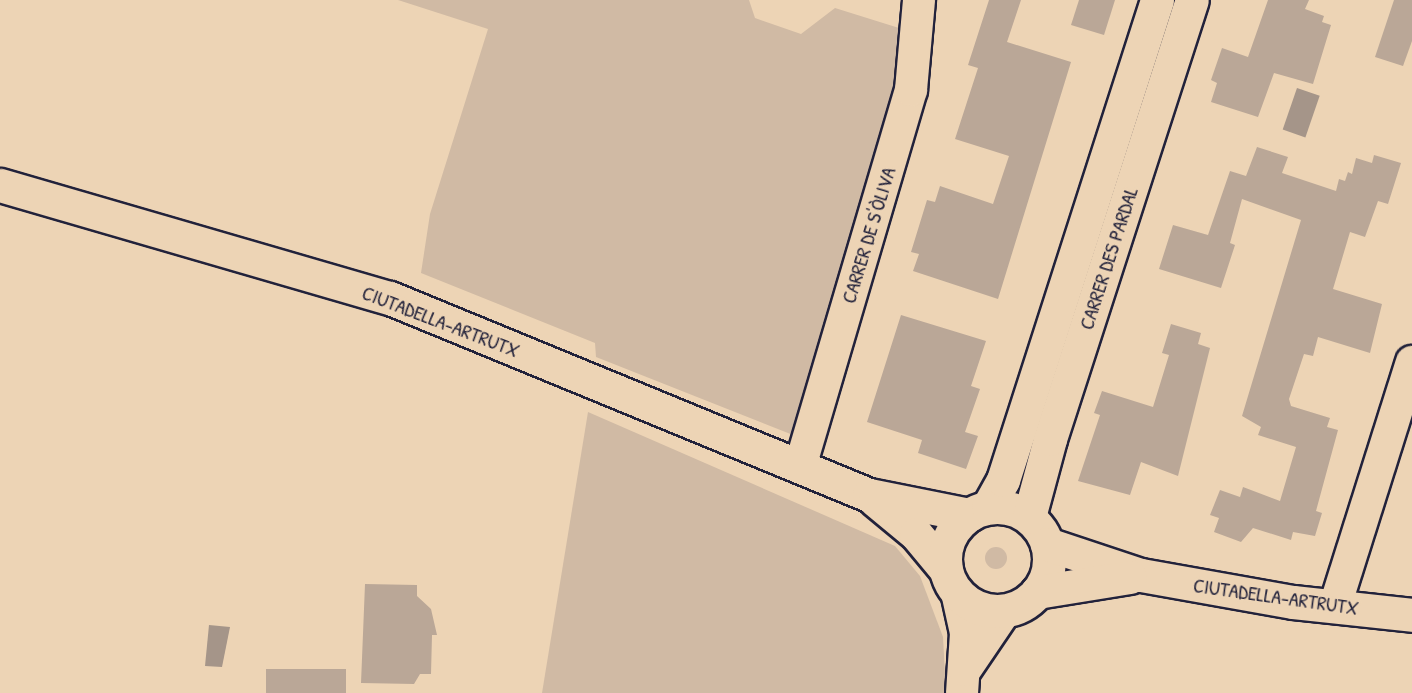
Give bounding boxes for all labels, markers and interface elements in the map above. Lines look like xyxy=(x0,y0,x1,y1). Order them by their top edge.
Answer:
street label: CARRER DE S'ÒLIVA xyxy=(836,164,900,306)
street label: CARRER DES PARDAL xyxy=(1074,184,1142,332)
street label: CIUTADELLA-ARTRUTX xyxy=(359,280,523,362)
street label: CIUTADELLA-ARTRUTX xyxy=(1192,573,1360,619)

